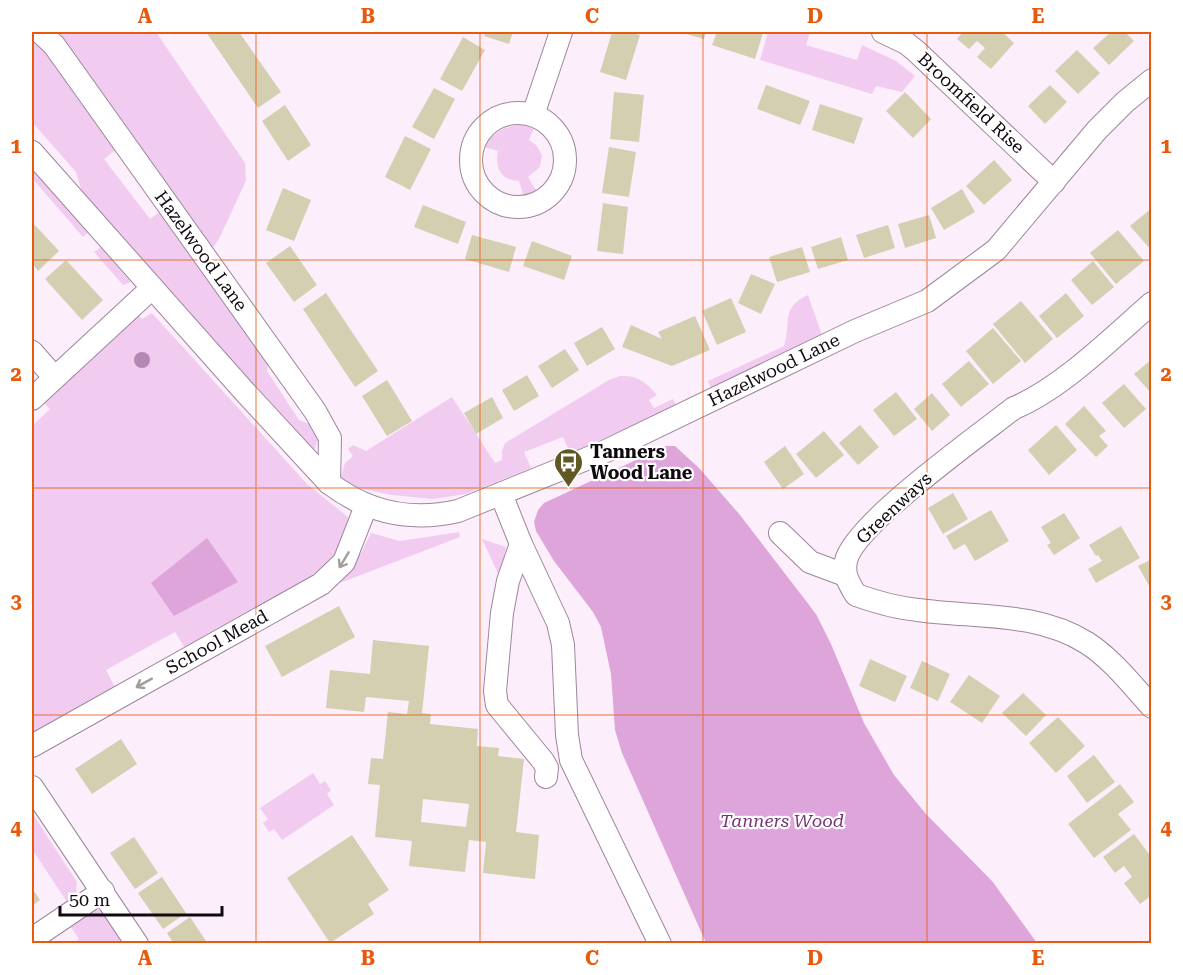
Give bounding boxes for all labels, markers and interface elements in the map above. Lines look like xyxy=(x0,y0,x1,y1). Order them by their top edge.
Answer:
text: A xyxy=(138,4,153,28)
text: B xyxy=(361,4,375,28)
text: C xyxy=(585,4,599,28)
text: D xyxy=(807,4,823,28)
text: E xyxy=(1032,4,1045,28)
street label: Broomfield Rise xyxy=(914,48,1029,157)
text: 1 xyxy=(10,134,22,158)
text: 1 xyxy=(1160,134,1172,158)
street label: Hazelwood Lane xyxy=(151,186,252,315)
street label: Hazelwood Lane xyxy=(705,329,843,410)
text: 2 xyxy=(10,362,22,386)
text: 2 xyxy=(1160,362,1172,386)
place label: Tanners Wood Lane xyxy=(590,441,693,483)
bus stop icon: Tanners Wood Lane xyxy=(553,446,585,488)
street label: Greenways xyxy=(852,467,936,548)
one-way arrow xyxy=(337,551,350,568)
text: 3 xyxy=(10,589,22,613)
text: 3 xyxy=(1160,589,1172,613)
street label: School Mead xyxy=(162,605,272,678)
one-way arrow xyxy=(135,678,153,689)
park label: Tanners Wood xyxy=(720,810,844,831)
text: 4 xyxy=(10,816,22,840)
text: 4 xyxy=(1160,816,1172,840)
scale bar xyxy=(60,879,222,917)
text: 50 m xyxy=(69,889,110,910)
text: A xyxy=(138,946,153,970)
text: B xyxy=(361,946,375,970)
text: C xyxy=(585,946,599,970)
text: D xyxy=(807,946,823,970)
text: E xyxy=(1032,946,1045,970)

